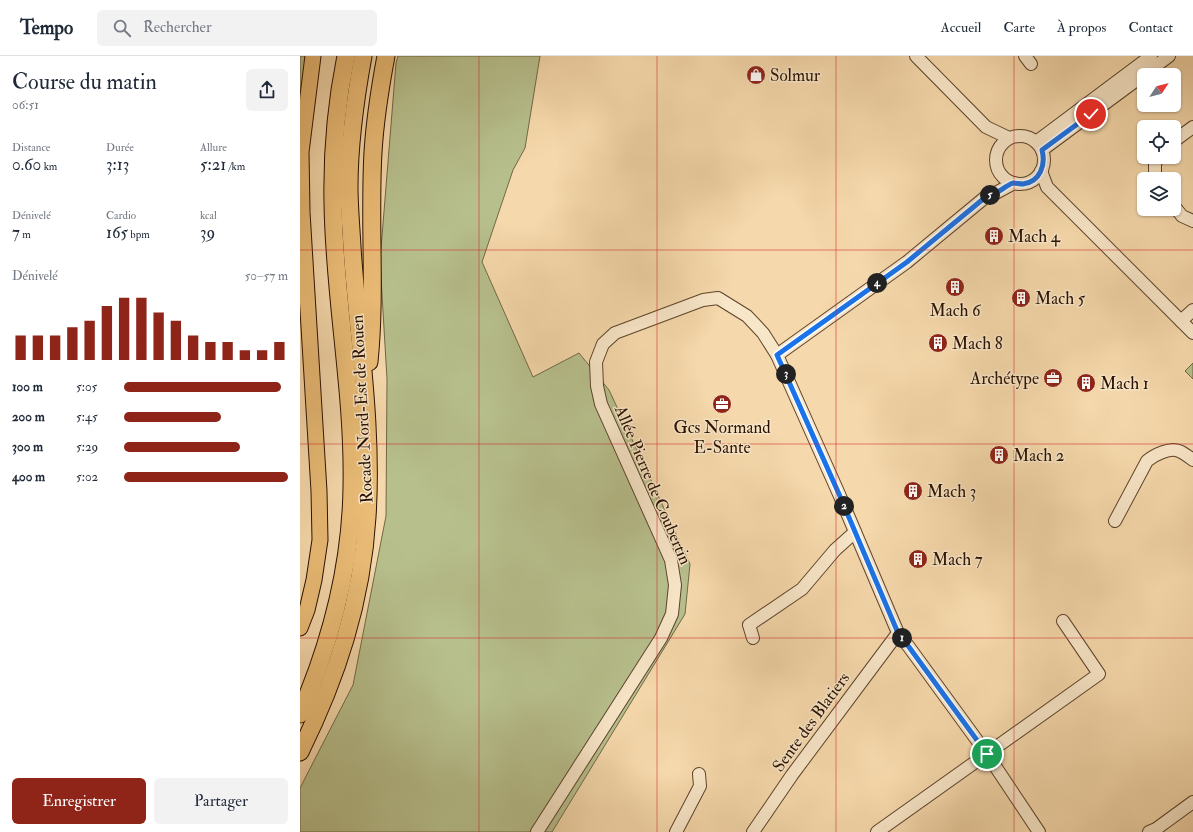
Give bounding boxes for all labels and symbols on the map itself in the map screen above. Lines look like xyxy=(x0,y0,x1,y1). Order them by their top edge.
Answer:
shop icon: Solmur xyxy=(745,64,767,86)
place label: Solmur xyxy=(770,65,821,86)
north arrow xyxy=(1137,68,1181,112)
pin xyxy=(1074,97,1108,131)
pin: 5 xyxy=(980,185,1000,205)
building icon: Mach 4 xyxy=(983,225,1005,247)
place label: Mach 4 xyxy=(1008,226,1061,247)
pin: 4 xyxy=(867,273,887,293)
building icon: Mach 6 xyxy=(944,276,966,298)
building icon: Mach 5 xyxy=(1010,287,1032,309)
place label: Mach 5 xyxy=(1035,288,1086,309)
place label: Mach 6 xyxy=(929,300,982,321)
street label: Rocade Nord-Est de Rouen xyxy=(347,314,377,504)
building icon: Mach 8 xyxy=(927,332,949,354)
place label: Mach 8 xyxy=(952,333,1003,354)
pin: 3 xyxy=(776,364,796,384)
office icon: Archétype xyxy=(1042,367,1064,389)
place label: Archétype xyxy=(969,368,1039,390)
building icon: Mach 1 xyxy=(1075,372,1097,394)
place label: Mach 1 xyxy=(1100,373,1149,394)
office icon: Gcs Normand E-Sante xyxy=(711,393,733,415)
street label: Allée Pierre de Coubertin xyxy=(610,401,696,568)
place label: Gcs Normand E-Sante xyxy=(673,417,771,458)
building icon: Mach 2 xyxy=(988,444,1010,466)
place label: Mach 2 xyxy=(1013,445,1065,466)
building icon: Mach 3 xyxy=(902,480,924,502)
place label: Mach 3 xyxy=(927,481,976,502)
pin: 2 xyxy=(834,496,854,516)
building icon: Mach 7 xyxy=(907,548,929,570)
place label: Mach 7 xyxy=(932,549,983,570)
pin: 1 xyxy=(892,628,912,648)
street label: Sente des Blatiers xyxy=(768,668,854,776)
pin xyxy=(970,737,1004,771)

